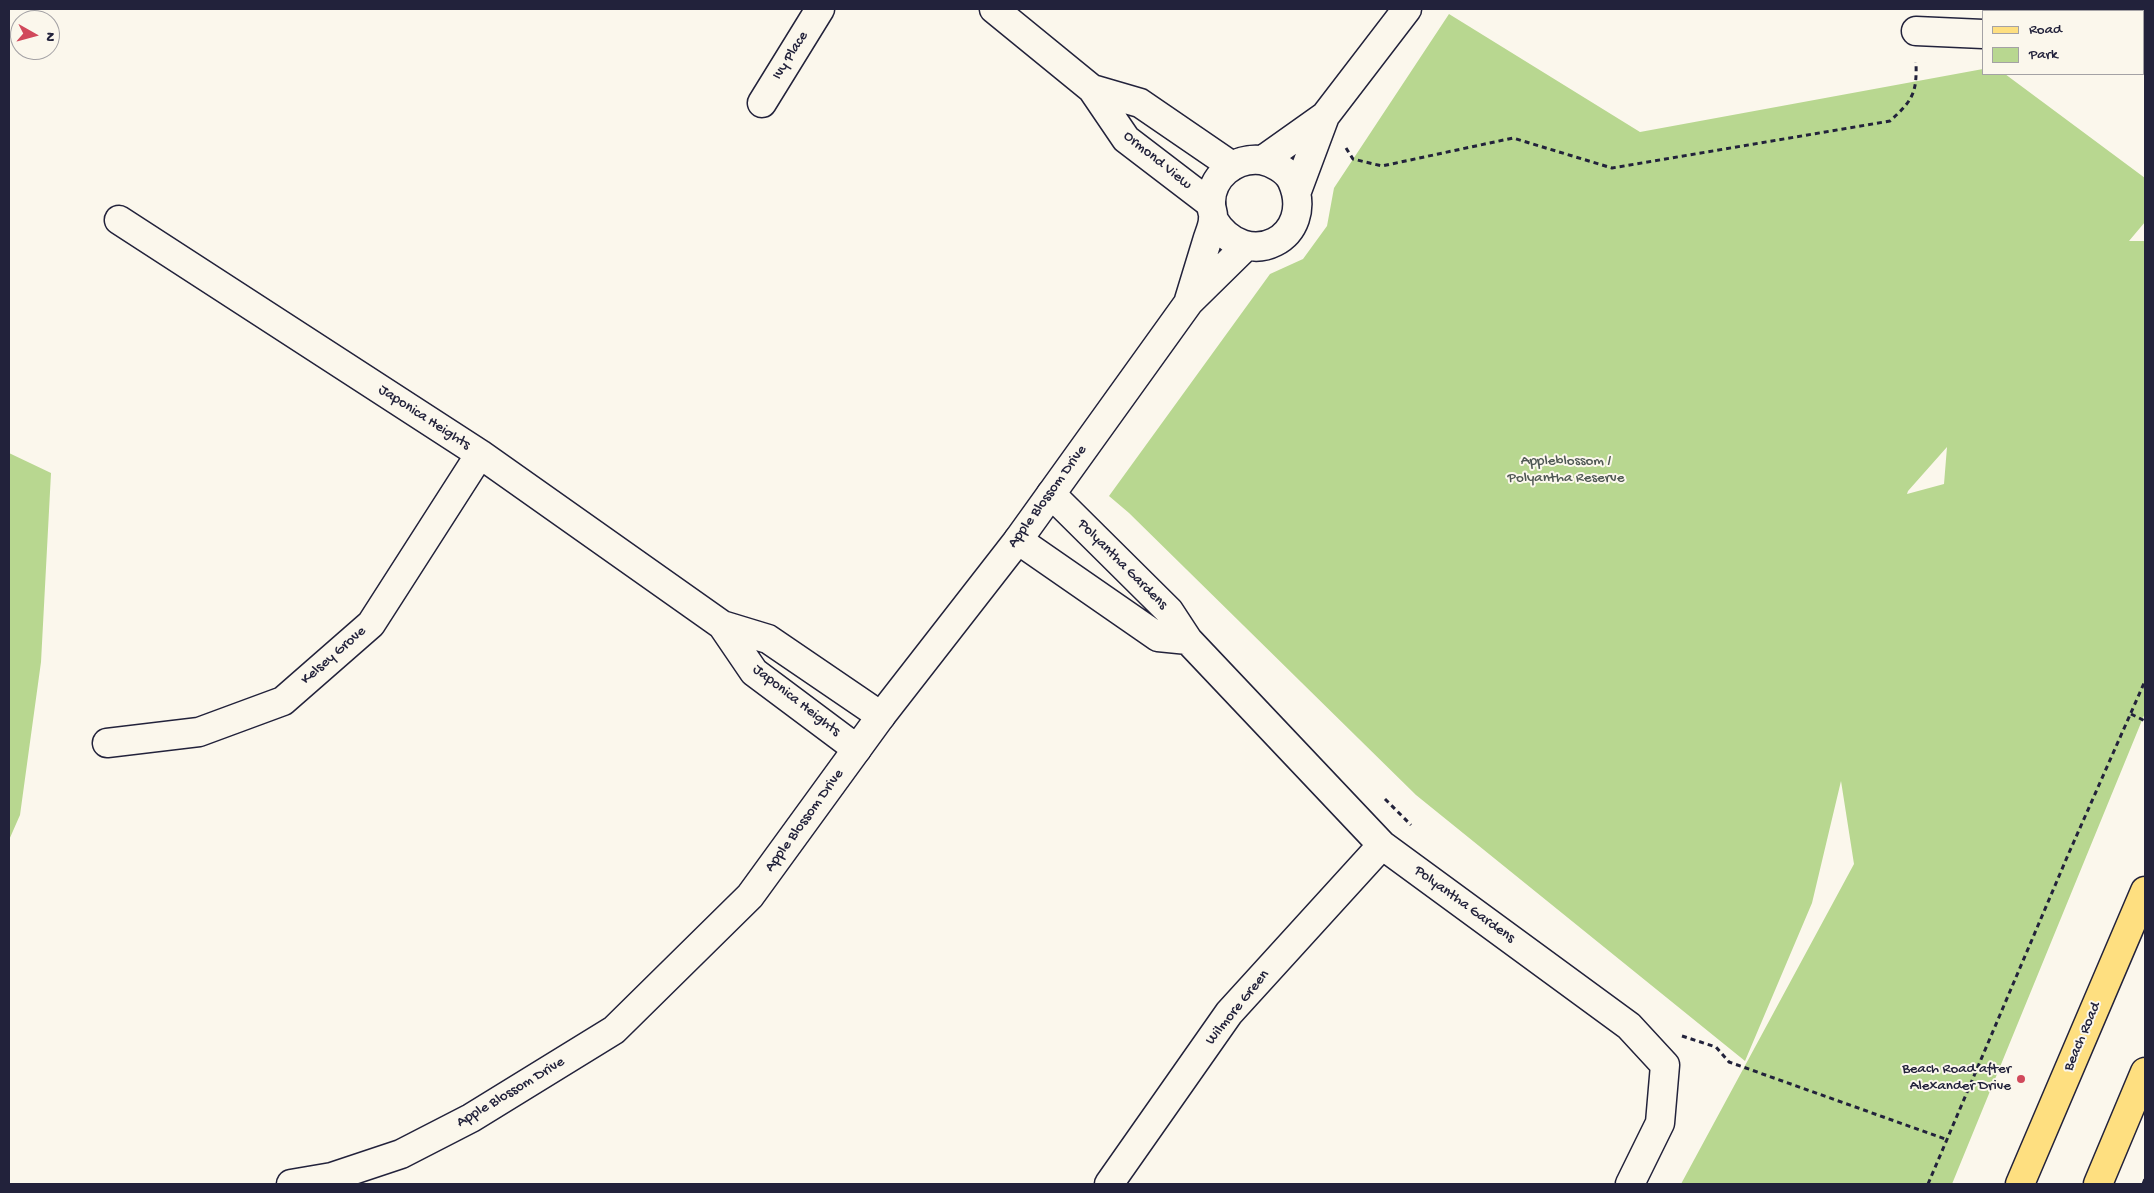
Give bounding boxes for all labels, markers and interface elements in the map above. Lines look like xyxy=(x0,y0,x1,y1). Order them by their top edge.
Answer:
north arrow xyxy=(10,10,60,60)
legend xyxy=(1982,10,2144,75)
text: Road xyxy=(2029,21,2062,39)
street label: Ivy Place xyxy=(769,28,813,84)
text: N xyxy=(40,31,58,42)
text: Park xyxy=(2029,46,2058,64)
street label: Ormond View xyxy=(1119,128,1195,194)
street label: Japonica Heights xyxy=(374,381,474,455)
street label: Apple Blossom Drive xyxy=(1005,442,1091,552)
park label: Appleblossom / Polyantha Reserve xyxy=(1508,453,1624,488)
street label: Polyantha Gardens xyxy=(1073,516,1171,614)
street label: Kelsey Grove xyxy=(298,623,370,689)
street label: Japonica Heights xyxy=(748,661,844,741)
street label: Apple Blossom Drive xyxy=(762,766,848,876)
street label: Polyantha Gardens xyxy=(1410,862,1518,948)
street label: Wilmore Green xyxy=(1202,967,1274,1049)
street label: Beach Road xyxy=(2060,1000,2106,1074)
street label: Apple Blossom Drive xyxy=(454,1054,568,1132)
place label: Beach Road after Alexander Drive xyxy=(1902,1061,2011,1096)
marker: Beach Road after Alexander Drive xyxy=(2015,1073,2027,1085)

